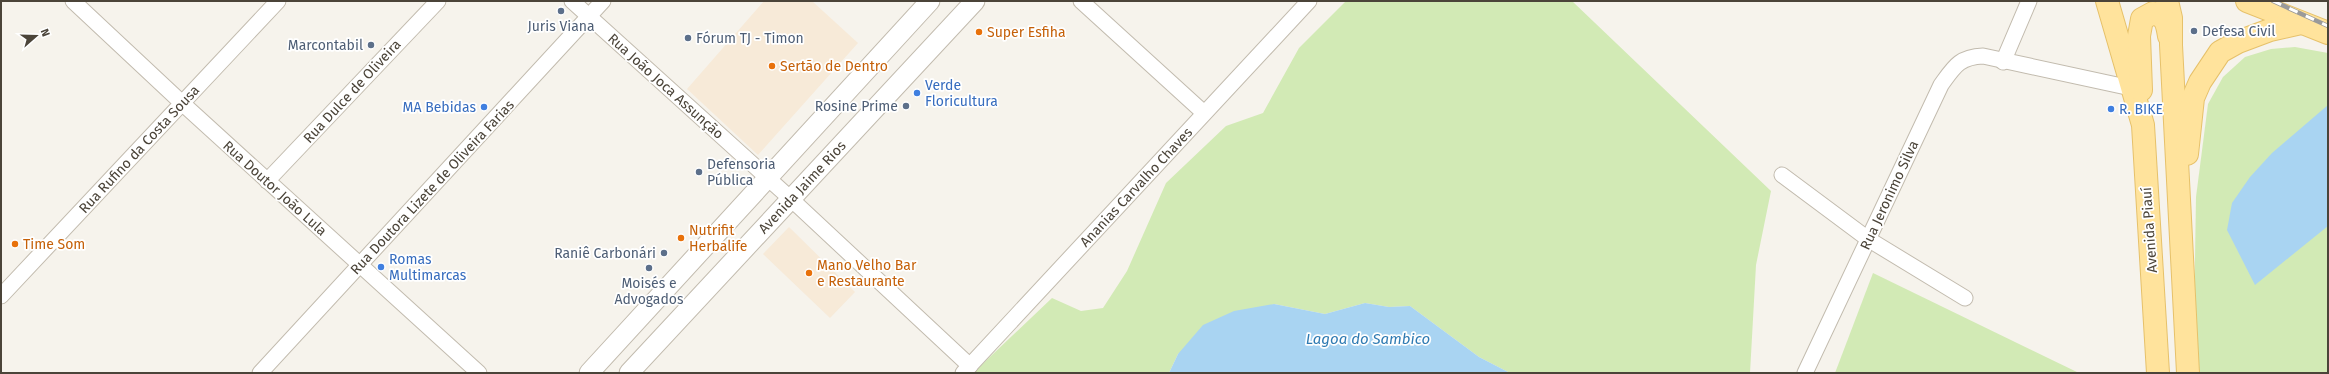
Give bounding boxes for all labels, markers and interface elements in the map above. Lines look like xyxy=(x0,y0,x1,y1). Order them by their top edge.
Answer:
marker: Juris Viana xyxy=(556,6,566,16)
north arrow xyxy=(16,16,56,56)
place label: Juris Viana xyxy=(527,18,595,35)
place label: Defesa Civil xyxy=(2202,23,2275,40)
place label: Super Esfiha xyxy=(987,24,1066,41)
marker: Defesa Civil xyxy=(2189,26,2199,36)
text: N xyxy=(38,27,52,38)
marker: Super Esfiha xyxy=(974,27,984,37)
street label: Rua João Joca Assunção xyxy=(604,30,727,143)
place label: Fórum TJ - Timon xyxy=(696,30,804,47)
marker: Fórum TJ - Timon xyxy=(683,33,693,43)
street label: Rua Dulce de Oliveira xyxy=(300,36,405,147)
place label: Marcontabil xyxy=(288,37,363,54)
marker: Marcontabil xyxy=(366,40,376,50)
place label: Sertão de Dentro xyxy=(780,58,888,75)
marker: Sertão de Dentro xyxy=(767,61,777,71)
place label: Verde Floricultura xyxy=(925,77,998,110)
street label: Rua Rufino da Costa Sousa xyxy=(76,82,203,217)
marker: Verde Floricultura xyxy=(912,88,922,98)
street label: Rua Doutora Lizete de Oliveira Farias xyxy=(347,96,518,278)
place label: Rosine Prime xyxy=(815,98,898,115)
place label: MA Bebidas xyxy=(403,99,476,116)
marker: Rosine Prime xyxy=(901,101,911,111)
place label: R. BIKE xyxy=(2119,101,2163,118)
marker: MA Bebidas xyxy=(479,102,489,112)
marker: R. BIKE xyxy=(2106,104,2116,114)
street label: Ananias Carvalho Chaves xyxy=(1077,124,1196,251)
street label: Rua Doutor João Lula xyxy=(219,137,330,239)
street label: Avenida Jaime Rios xyxy=(755,137,850,237)
street label: Rua Jeronimo Silva xyxy=(1857,138,1922,253)
place label: Defensoria Pública xyxy=(707,156,776,189)
marker: Defensoria Pública xyxy=(694,167,704,177)
street label: Avenida Piauí xyxy=(2138,186,2161,274)
place label: Nutrifit Herbalife xyxy=(689,222,747,255)
marker: Nutrifit Herbalife xyxy=(676,233,686,243)
place label: Time Som xyxy=(23,236,85,253)
marker: Time Som xyxy=(10,239,20,249)
place label: Raniê Carbonári xyxy=(554,245,656,262)
marker: Raniê Carbonári xyxy=(659,248,669,258)
place label: Romas Multimarcas xyxy=(389,251,467,284)
place label: Mano Velho Bar e Restaurante xyxy=(817,257,917,290)
marker: Romas Multimarcas xyxy=(376,262,386,272)
marker: Moisés e Advogados xyxy=(644,263,654,273)
marker: Mano Velho Bar e Restaurante xyxy=(804,268,814,278)
place label: Moisés e Advogados xyxy=(614,275,684,308)
water label: Lagoa do Sambico xyxy=(1306,330,1430,348)

